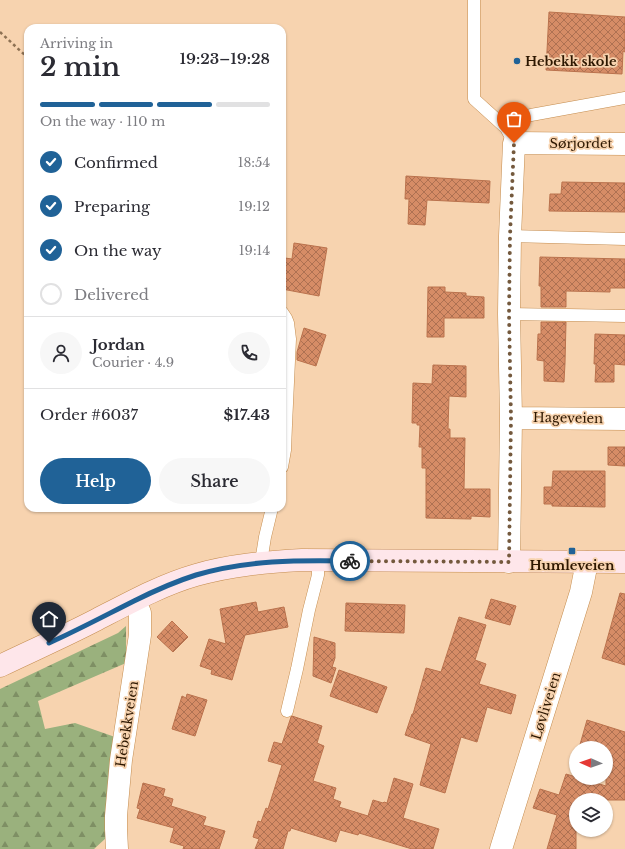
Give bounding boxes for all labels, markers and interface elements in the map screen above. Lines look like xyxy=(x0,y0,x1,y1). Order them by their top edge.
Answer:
text: Arriving in xyxy=(40,35,113,52)
text: 19:23–19:28 xyxy=(179,49,270,68)
text: 2 min xyxy=(40,51,120,83)
place label: Hebekk skole xyxy=(525,53,617,70)
marker: Hebekk skole xyxy=(512,56,522,66)
pin xyxy=(497,102,531,143)
icon: bag xyxy=(503,108,525,130)
text: On the way · 110 m xyxy=(40,113,165,130)
street label: Sørjordet xyxy=(550,135,612,152)
icon: check xyxy=(40,151,62,173)
text: Confirmed xyxy=(74,153,158,172)
text: 18:54 xyxy=(238,154,270,171)
icon: check xyxy=(40,195,62,217)
text: Preparing xyxy=(74,197,150,216)
text: 19:12 xyxy=(238,198,270,215)
icon: check xyxy=(40,239,62,261)
text: On the way xyxy=(74,241,162,260)
text: 19:14 xyxy=(239,242,270,259)
text: Delivered xyxy=(74,285,149,304)
button: person xyxy=(40,332,82,374)
button: phone xyxy=(228,332,270,374)
text: Jordan xyxy=(92,335,145,354)
text: Courier · 4.9 xyxy=(92,354,174,371)
text: Order #6037 xyxy=(40,405,138,424)
text: $17.43 xyxy=(223,405,270,424)
street label: Hageveien xyxy=(533,409,603,427)
button: Help xyxy=(40,458,151,504)
button: Share xyxy=(159,458,270,504)
courier xyxy=(330,541,370,581)
marker: Humleveien xyxy=(567,546,577,556)
icon: bike xyxy=(339,550,361,572)
place label: Humleveien xyxy=(530,557,615,574)
pin xyxy=(32,602,66,643)
icon: home xyxy=(38,608,60,630)
street label: Løvliveien xyxy=(528,670,564,742)
street label: Hebekkveien xyxy=(112,680,142,768)
north arrow xyxy=(569,741,613,785)
map controls xyxy=(569,741,613,837)
button: layers xyxy=(569,793,613,837)

